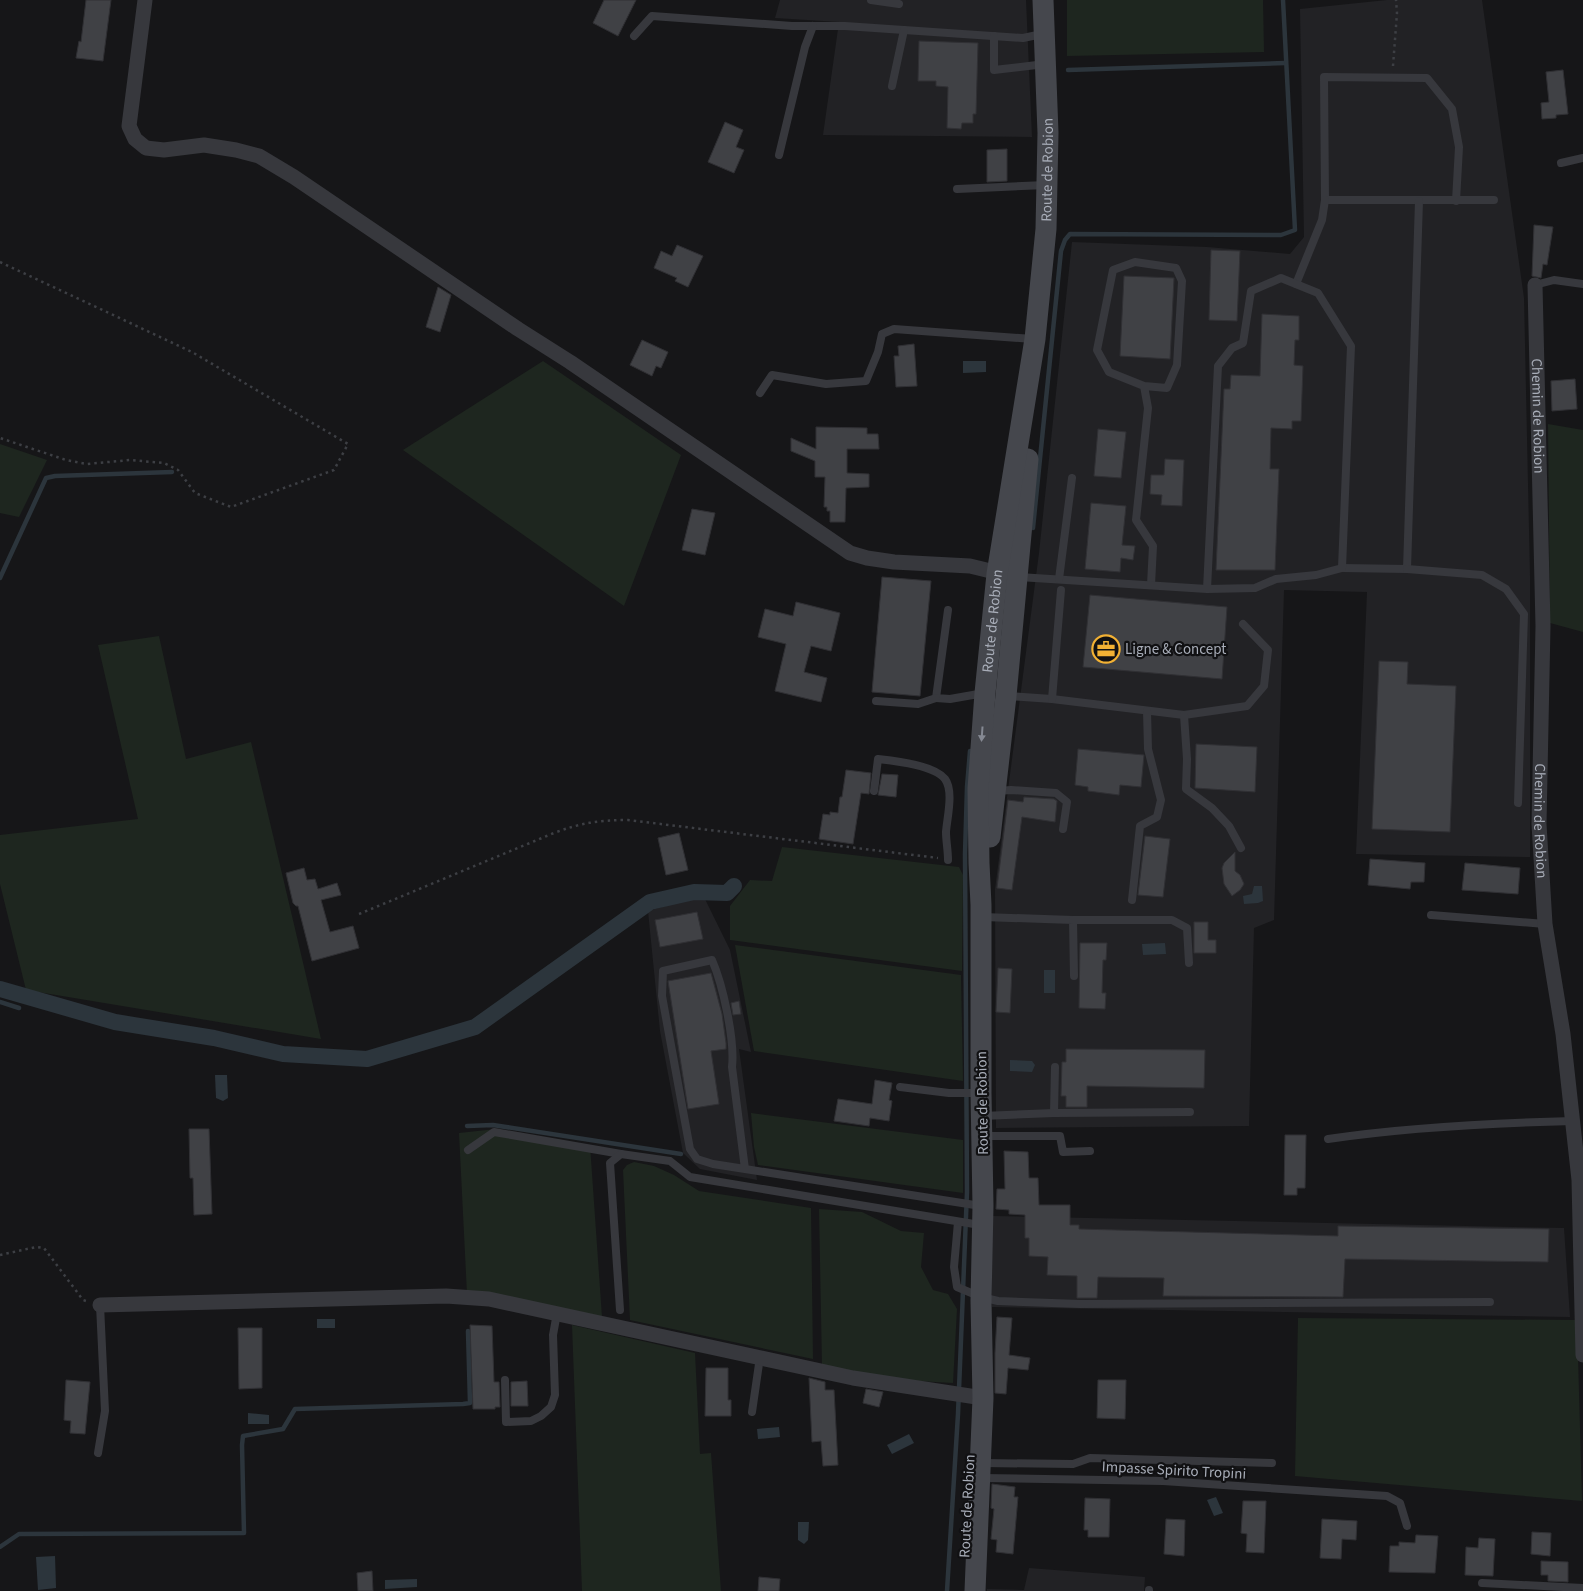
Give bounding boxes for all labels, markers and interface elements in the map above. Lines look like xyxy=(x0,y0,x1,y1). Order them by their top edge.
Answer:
street label: Route de Robion xyxy=(1036,117,1059,222)
street label: Chemin de Robion xyxy=(1526,358,1549,474)
street label: Route de Robion xyxy=(977,568,1009,674)
office icon: Ligne & Concept xyxy=(1091,634,1121,664)
place label: Ligne & Concept xyxy=(1125,639,1226,660)
one-way arrow xyxy=(977,726,985,742)
street label: Chemin de Robion xyxy=(1528,763,1552,879)
street label: Route de Robion xyxy=(971,1051,994,1155)
street label: Route de Robion xyxy=(954,1454,981,1558)
street label: Impasse Spirito Tropini xyxy=(1101,1456,1247,1485)

